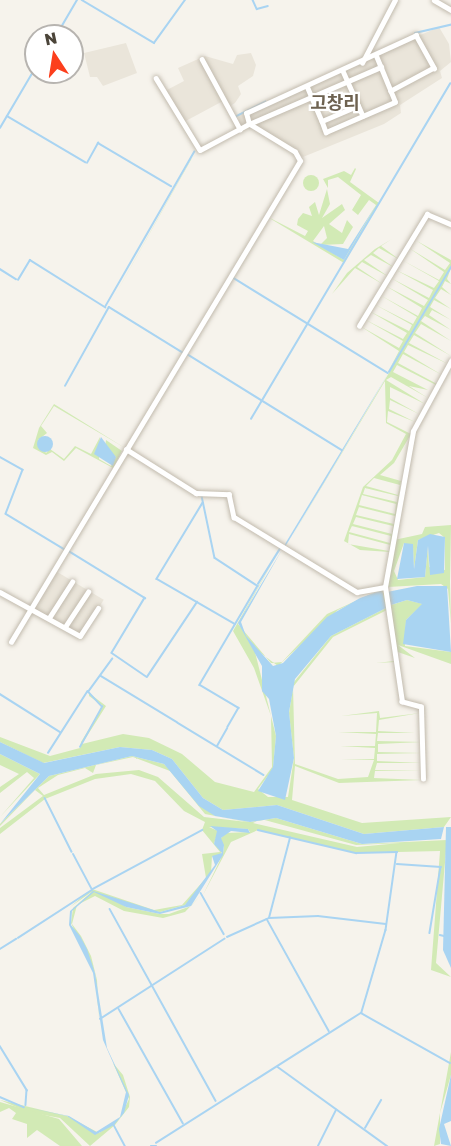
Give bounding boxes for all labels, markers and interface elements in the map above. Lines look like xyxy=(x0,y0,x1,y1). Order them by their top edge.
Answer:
north arrow xyxy=(24,24,84,84)
text: N xyxy=(43,27,59,49)
district label: 고창리 xyxy=(310,91,360,113)

